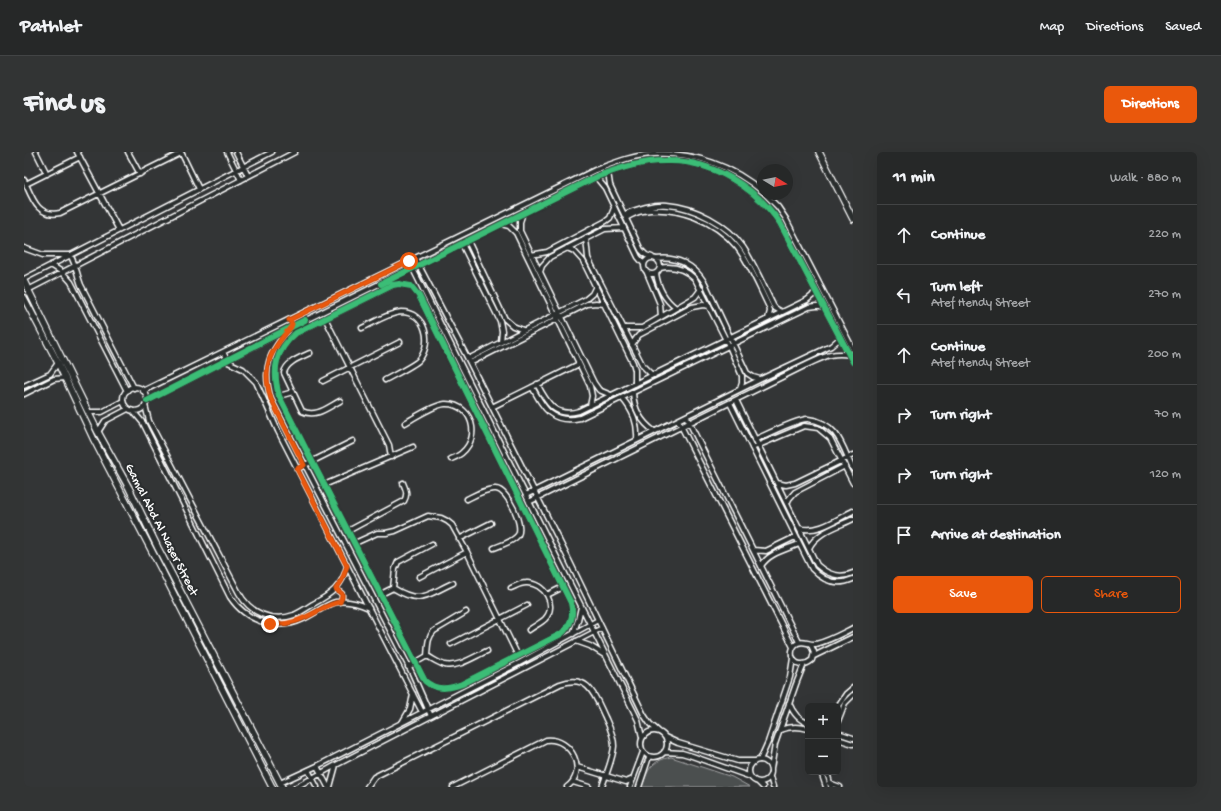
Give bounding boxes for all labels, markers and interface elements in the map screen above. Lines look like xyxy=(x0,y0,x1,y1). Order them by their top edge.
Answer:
text: Pathlet xyxy=(20,16,81,39)
text: Map xyxy=(1040,19,1064,36)
text: Directions xyxy=(1086,19,1143,36)
text: Saved xyxy=(1165,19,1201,36)
button: Directions xyxy=(1104,86,1197,123)
text: Find us xyxy=(24,88,104,121)
north arrow xyxy=(757,164,793,200)
text: 11 min xyxy=(893,168,935,188)
text: Walk · 880 m xyxy=(1110,171,1181,186)
icon: ahead xyxy=(893,224,915,246)
text: Continue xyxy=(931,226,985,244)
text: 220 m xyxy=(1149,227,1181,242)
route start xyxy=(400,252,418,270)
text: Turn left xyxy=(931,278,982,296)
icon: left xyxy=(893,284,915,306)
text: 270 m xyxy=(1148,287,1181,302)
text: Atef Hendy Street xyxy=(931,296,1030,311)
text: Continue xyxy=(931,338,985,356)
icon: ahead xyxy=(893,344,915,366)
text: 200 m xyxy=(1148,347,1181,362)
text: Atef Hendy Street xyxy=(931,356,1030,371)
icon: right xyxy=(893,404,915,426)
text: Turn right xyxy=(931,406,991,424)
text: 70 m xyxy=(1155,407,1181,422)
street label: Gamal Abd Al Naser Street xyxy=(121,461,202,600)
icon: right xyxy=(893,464,915,486)
text: Turn right xyxy=(931,466,991,484)
text: 120 m xyxy=(1150,467,1181,482)
icon: arrive xyxy=(893,524,915,546)
text: Arrive at destination xyxy=(931,526,1061,544)
button: Save xyxy=(893,576,1033,613)
button: Share xyxy=(1041,576,1181,613)
route end xyxy=(261,615,279,633)
map controls xyxy=(805,703,841,775)
button: + xyxy=(805,703,841,739)
button: − xyxy=(805,739,841,775)

